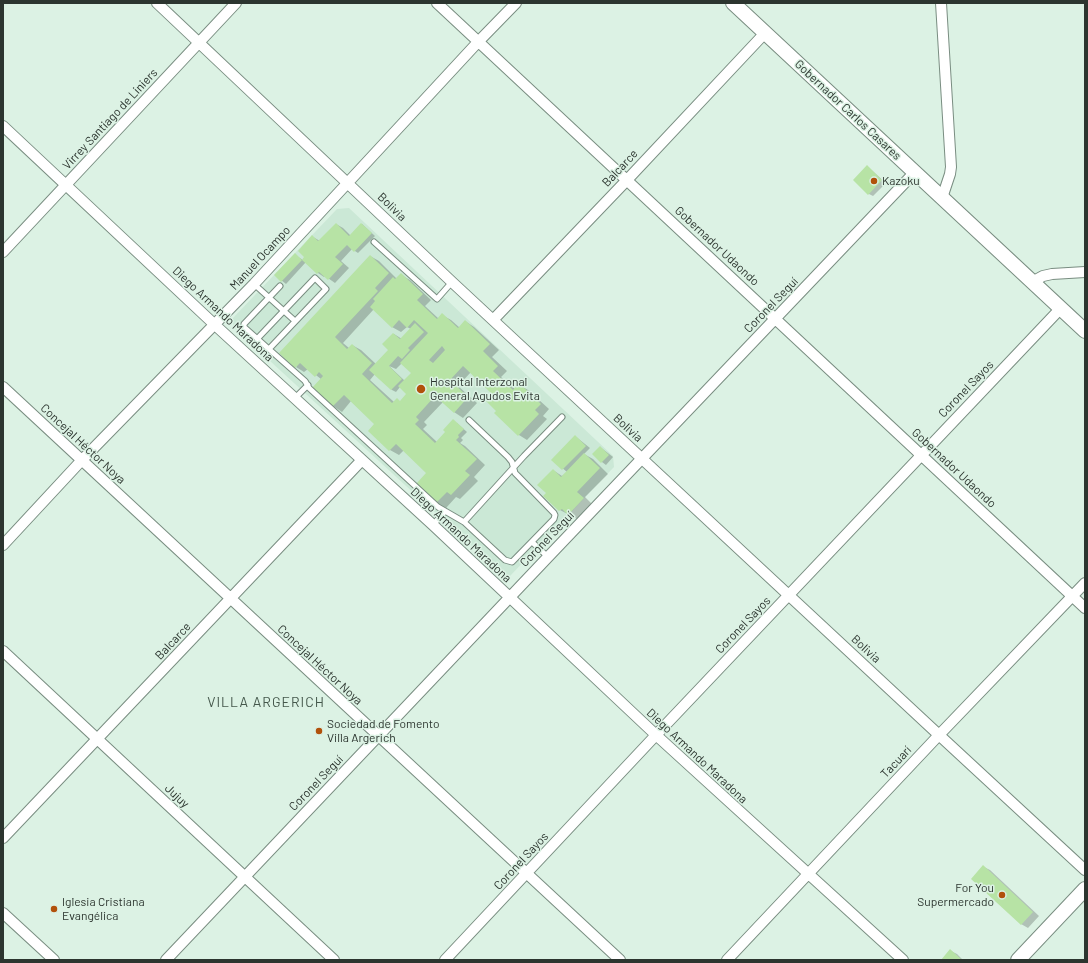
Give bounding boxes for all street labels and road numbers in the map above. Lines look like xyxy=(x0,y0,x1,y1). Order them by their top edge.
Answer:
street label: Gobernador Carlos Casares xyxy=(792,57,904,163)
street label: Virrey Santiago de Liniers xyxy=(59,66,161,172)
street label: Balcarce xyxy=(599,146,641,190)
street label: Bolivia xyxy=(374,190,410,224)
street label: Gobernador Udaondo xyxy=(672,203,762,289)
street label: Manuel Ocampo xyxy=(227,223,293,293)
street label: Diego Armando Maradona xyxy=(170,263,276,365)
street label: Coronel Seguí xyxy=(741,274,801,336)
street label: Coronel Sayos xyxy=(935,358,997,420)
street label: Concejal Héctor Noya xyxy=(38,401,128,487)
street label: Bolivia xyxy=(610,411,646,445)
street label: Gobernador Udaondo xyxy=(909,425,999,511)
street label: Diego Armando Maradona xyxy=(408,484,514,586)
street label: Coronel Seguí xyxy=(517,508,577,570)
street label: Coronel Sayos xyxy=(712,594,774,656)
street label: Balcarce xyxy=(152,619,194,663)
street label: Concejal Héctor Noya xyxy=(275,622,365,708)
street label: Bolivia xyxy=(848,632,884,666)
street label: Diego Armando Maradona xyxy=(644,705,750,807)
street label: Tacuarí xyxy=(878,743,914,781)
street label: Coronel Seguí xyxy=(286,752,346,814)
street label: Jujuy xyxy=(162,781,192,811)
street label: Coronel Sayos xyxy=(491,829,551,893)

